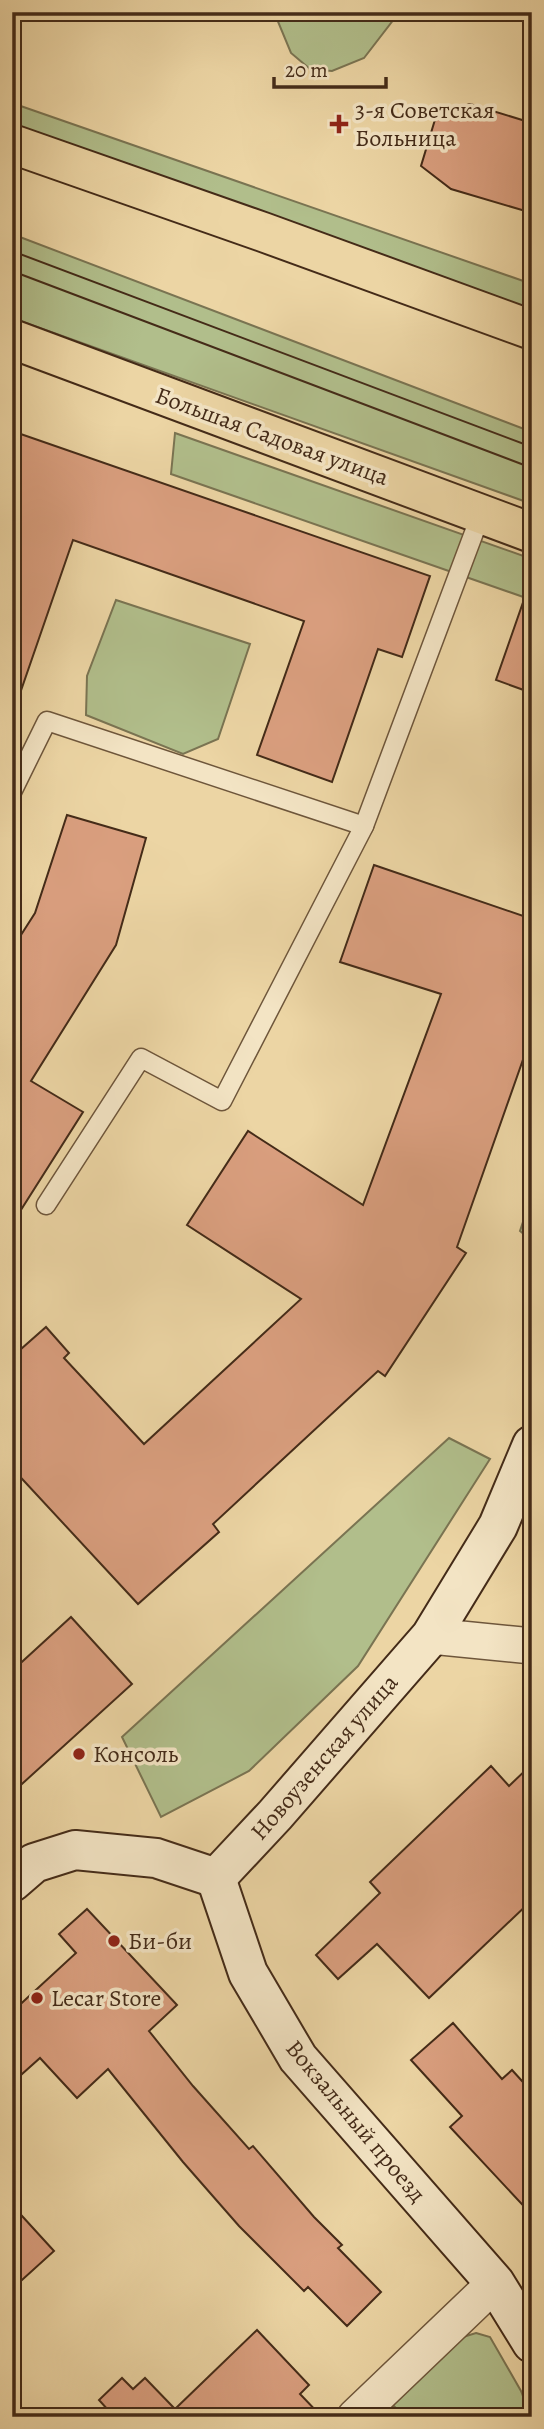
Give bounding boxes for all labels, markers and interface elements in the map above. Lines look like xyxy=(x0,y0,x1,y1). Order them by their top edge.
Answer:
scale bar xyxy=(274,46,386,90)
text: 20 m xyxy=(285,56,328,84)
place label: 3-я Советская Больница xyxy=(355,94,495,154)
marker: 3-я Советская Больница xyxy=(329,114,349,134)
street label: Большая Садовая улица xyxy=(151,379,393,493)
street label: Новоузенская улица xyxy=(243,1667,405,1847)
place label: Консоль xyxy=(93,1738,179,1770)
marker: Консоль xyxy=(71,1746,87,1762)
place label: Би-би xyxy=(128,1925,192,1957)
marker: Би-би xyxy=(106,1933,122,1949)
place label: Lecar Store xyxy=(51,1982,161,2014)
marker: Lecar Store xyxy=(29,1990,45,2006)
street label: Вокзальный проезд xyxy=(279,2033,433,2209)

